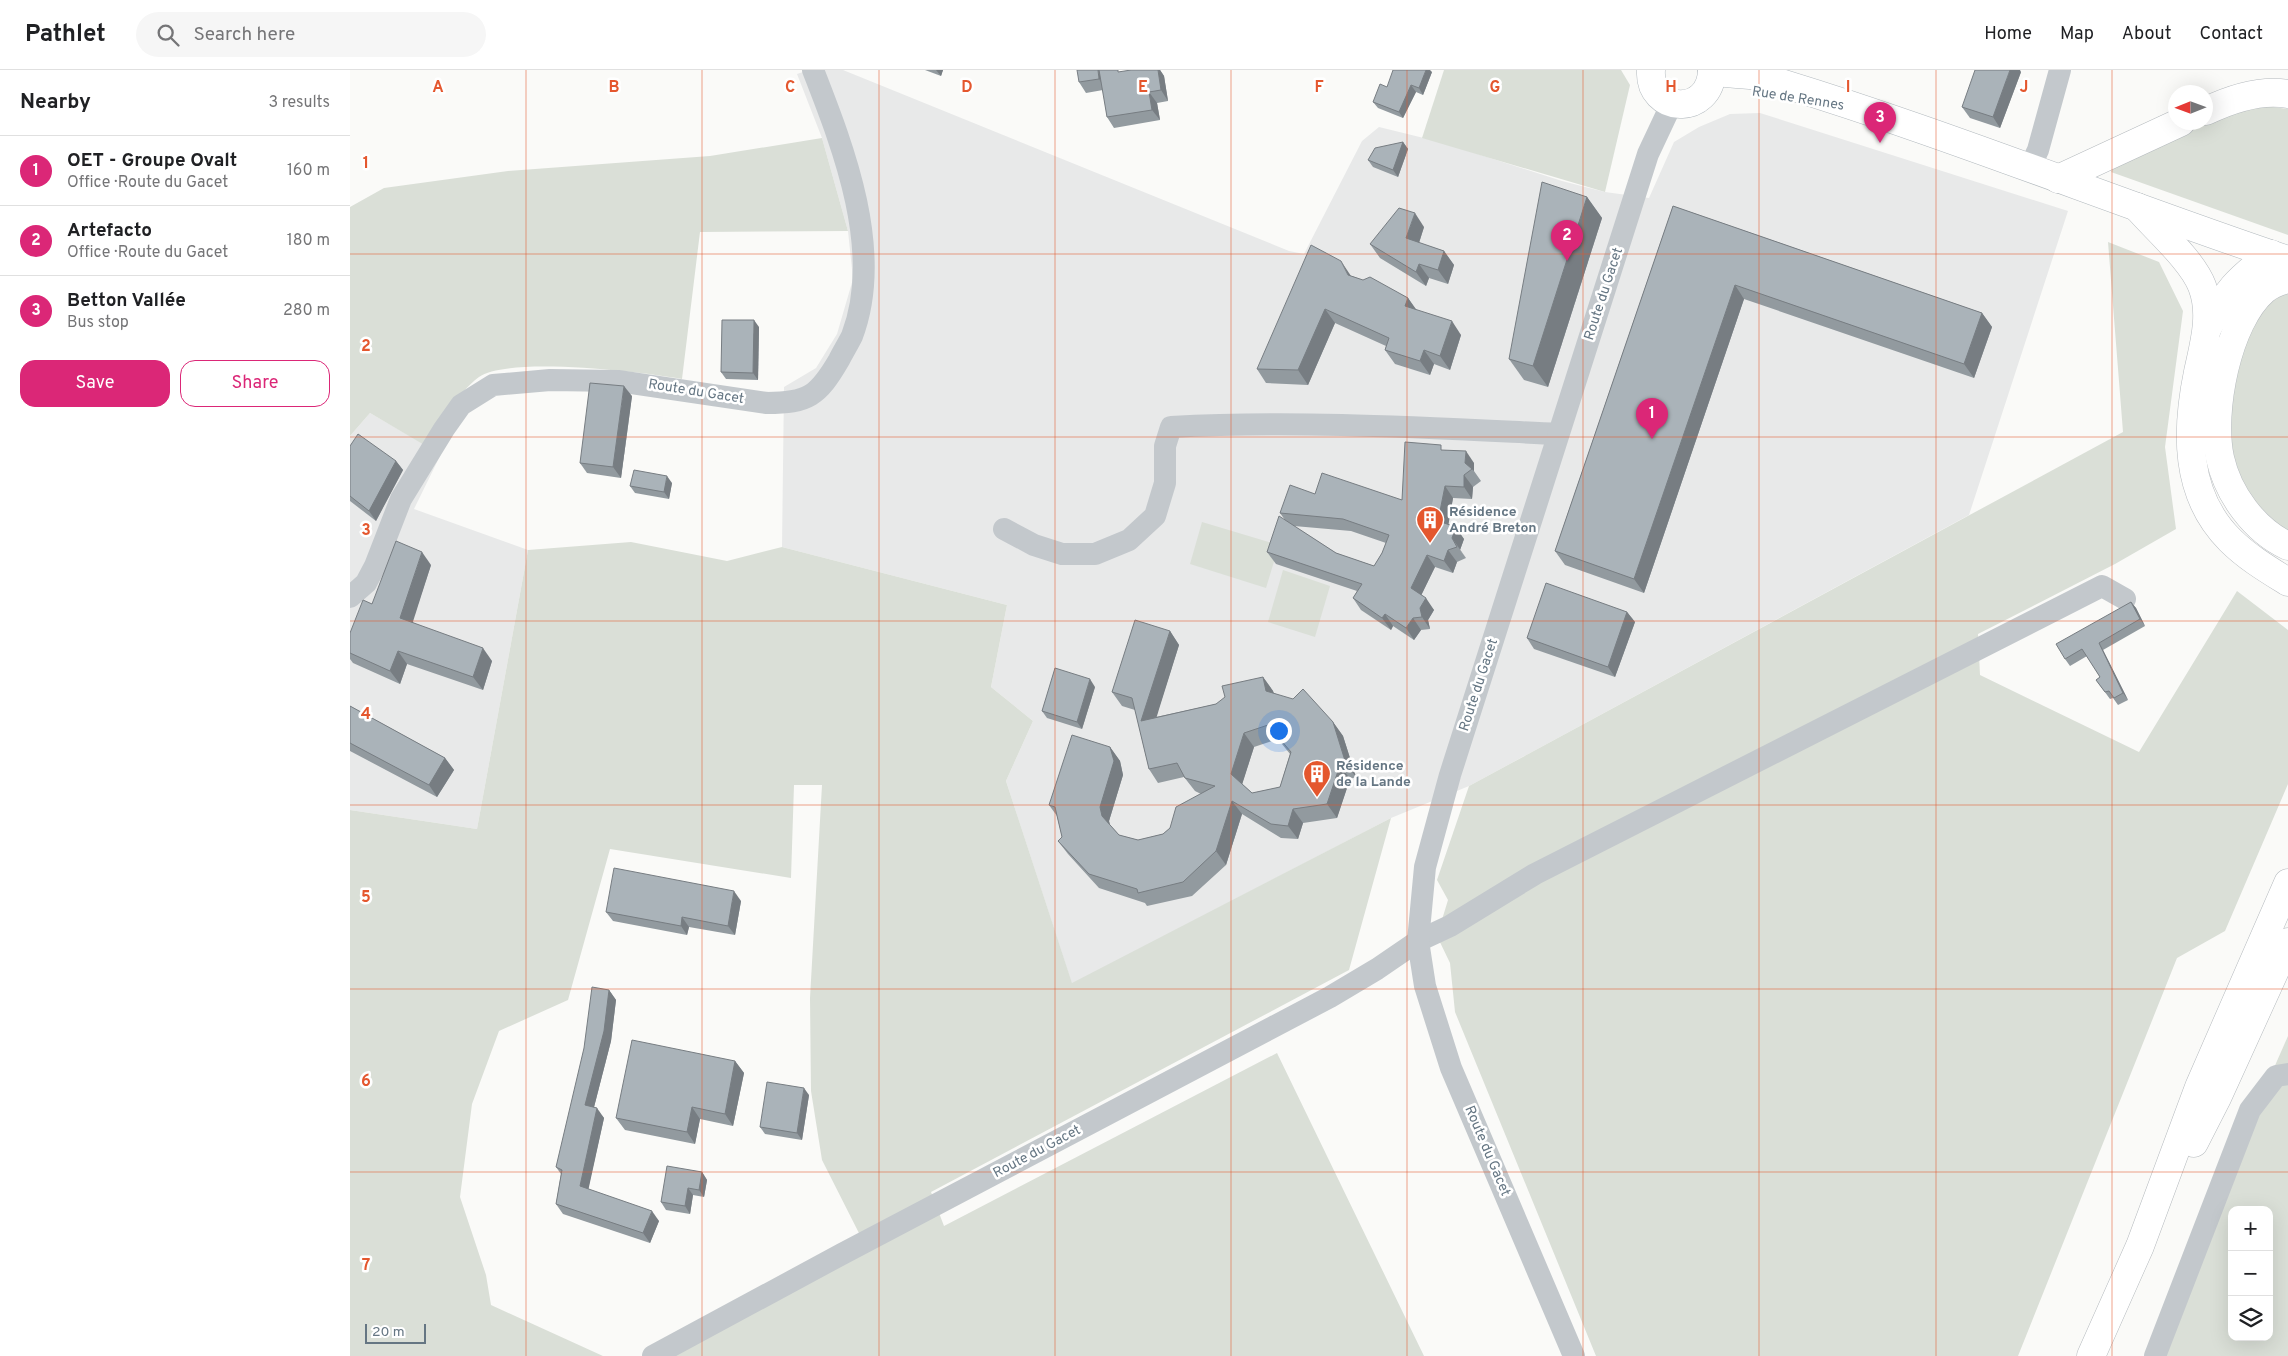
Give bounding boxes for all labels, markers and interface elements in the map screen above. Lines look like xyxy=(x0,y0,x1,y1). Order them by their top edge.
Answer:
search box xyxy=(136,12,486,57)
text: Pathlet xyxy=(25,20,106,50)
icon: search xyxy=(154,21,182,49)
text: Search here xyxy=(194,23,295,47)
text: Home xyxy=(1984,23,2032,46)
text: Map xyxy=(2060,23,2094,46)
text: About xyxy=(2122,23,2171,46)
text: Contact xyxy=(2199,23,2263,46)
text: A xyxy=(432,78,444,98)
text: B xyxy=(608,78,620,98)
text: C xyxy=(785,78,795,98)
text: D xyxy=(961,78,973,98)
text: E xyxy=(1138,78,1148,98)
text: F xyxy=(1314,78,1324,98)
text: G xyxy=(1490,78,1500,98)
text: H xyxy=(1665,78,1677,98)
text: I xyxy=(1846,78,1850,98)
text: J xyxy=(2020,78,2028,98)
street label: Rue de Rennes xyxy=(1751,83,1845,115)
north arrow xyxy=(2168,85,2213,130)
text: Nearby xyxy=(20,89,91,116)
text: 3 results xyxy=(268,93,330,113)
pin: 3 xyxy=(1864,102,1896,143)
text: OET - Groupe Ovalt xyxy=(67,149,237,173)
text: 1 xyxy=(363,154,369,174)
text: 1 xyxy=(33,161,39,181)
text: 160 m xyxy=(287,161,330,181)
text: Office · Route du Gacet xyxy=(67,173,228,193)
text: Artefacto xyxy=(67,219,152,243)
pin: 2 xyxy=(1551,220,1583,261)
text: 2 xyxy=(31,231,41,251)
text: 180 m xyxy=(287,231,330,251)
text: Office · Route du Gacet xyxy=(67,243,228,263)
street label: Route du Gacet xyxy=(1581,245,1627,343)
text: Betton Vallée xyxy=(67,289,186,313)
text: 3 xyxy=(31,301,41,321)
text: 280 m xyxy=(283,301,330,321)
text: Bus stop xyxy=(67,313,129,333)
text: 2 xyxy=(361,337,371,357)
button: Save xyxy=(20,360,170,407)
button: Share xyxy=(180,360,330,407)
street label: Route du Gacet xyxy=(647,376,745,408)
pin: 1 xyxy=(1636,398,1668,439)
place label: Résidence André Breton xyxy=(1449,504,1537,537)
building icon: Résidence André Breton xyxy=(1415,505,1445,544)
text: 3 xyxy=(361,521,371,541)
street label: Route du Gacet xyxy=(1456,636,1502,734)
text: 4 xyxy=(361,705,371,725)
your location xyxy=(1266,718,1292,744)
place label: Résidence de la Lande xyxy=(1336,758,1411,791)
building icon: Résidence de la Lande xyxy=(1302,759,1332,798)
text: 5 xyxy=(361,888,371,908)
text: 6 xyxy=(361,1072,371,1092)
street label: Route du Gacet xyxy=(1460,1103,1514,1199)
street label: Route du Gacet xyxy=(990,1122,1084,1182)
map controls xyxy=(2228,1206,2273,1341)
button: + xyxy=(2228,1206,2273,1251)
button: − xyxy=(2228,1251,2273,1296)
text: 7 xyxy=(362,1256,370,1276)
button: layers xyxy=(2228,1296,2273,1341)
scale bar xyxy=(365,1321,426,1344)
text: 20 m xyxy=(372,1324,405,1341)

